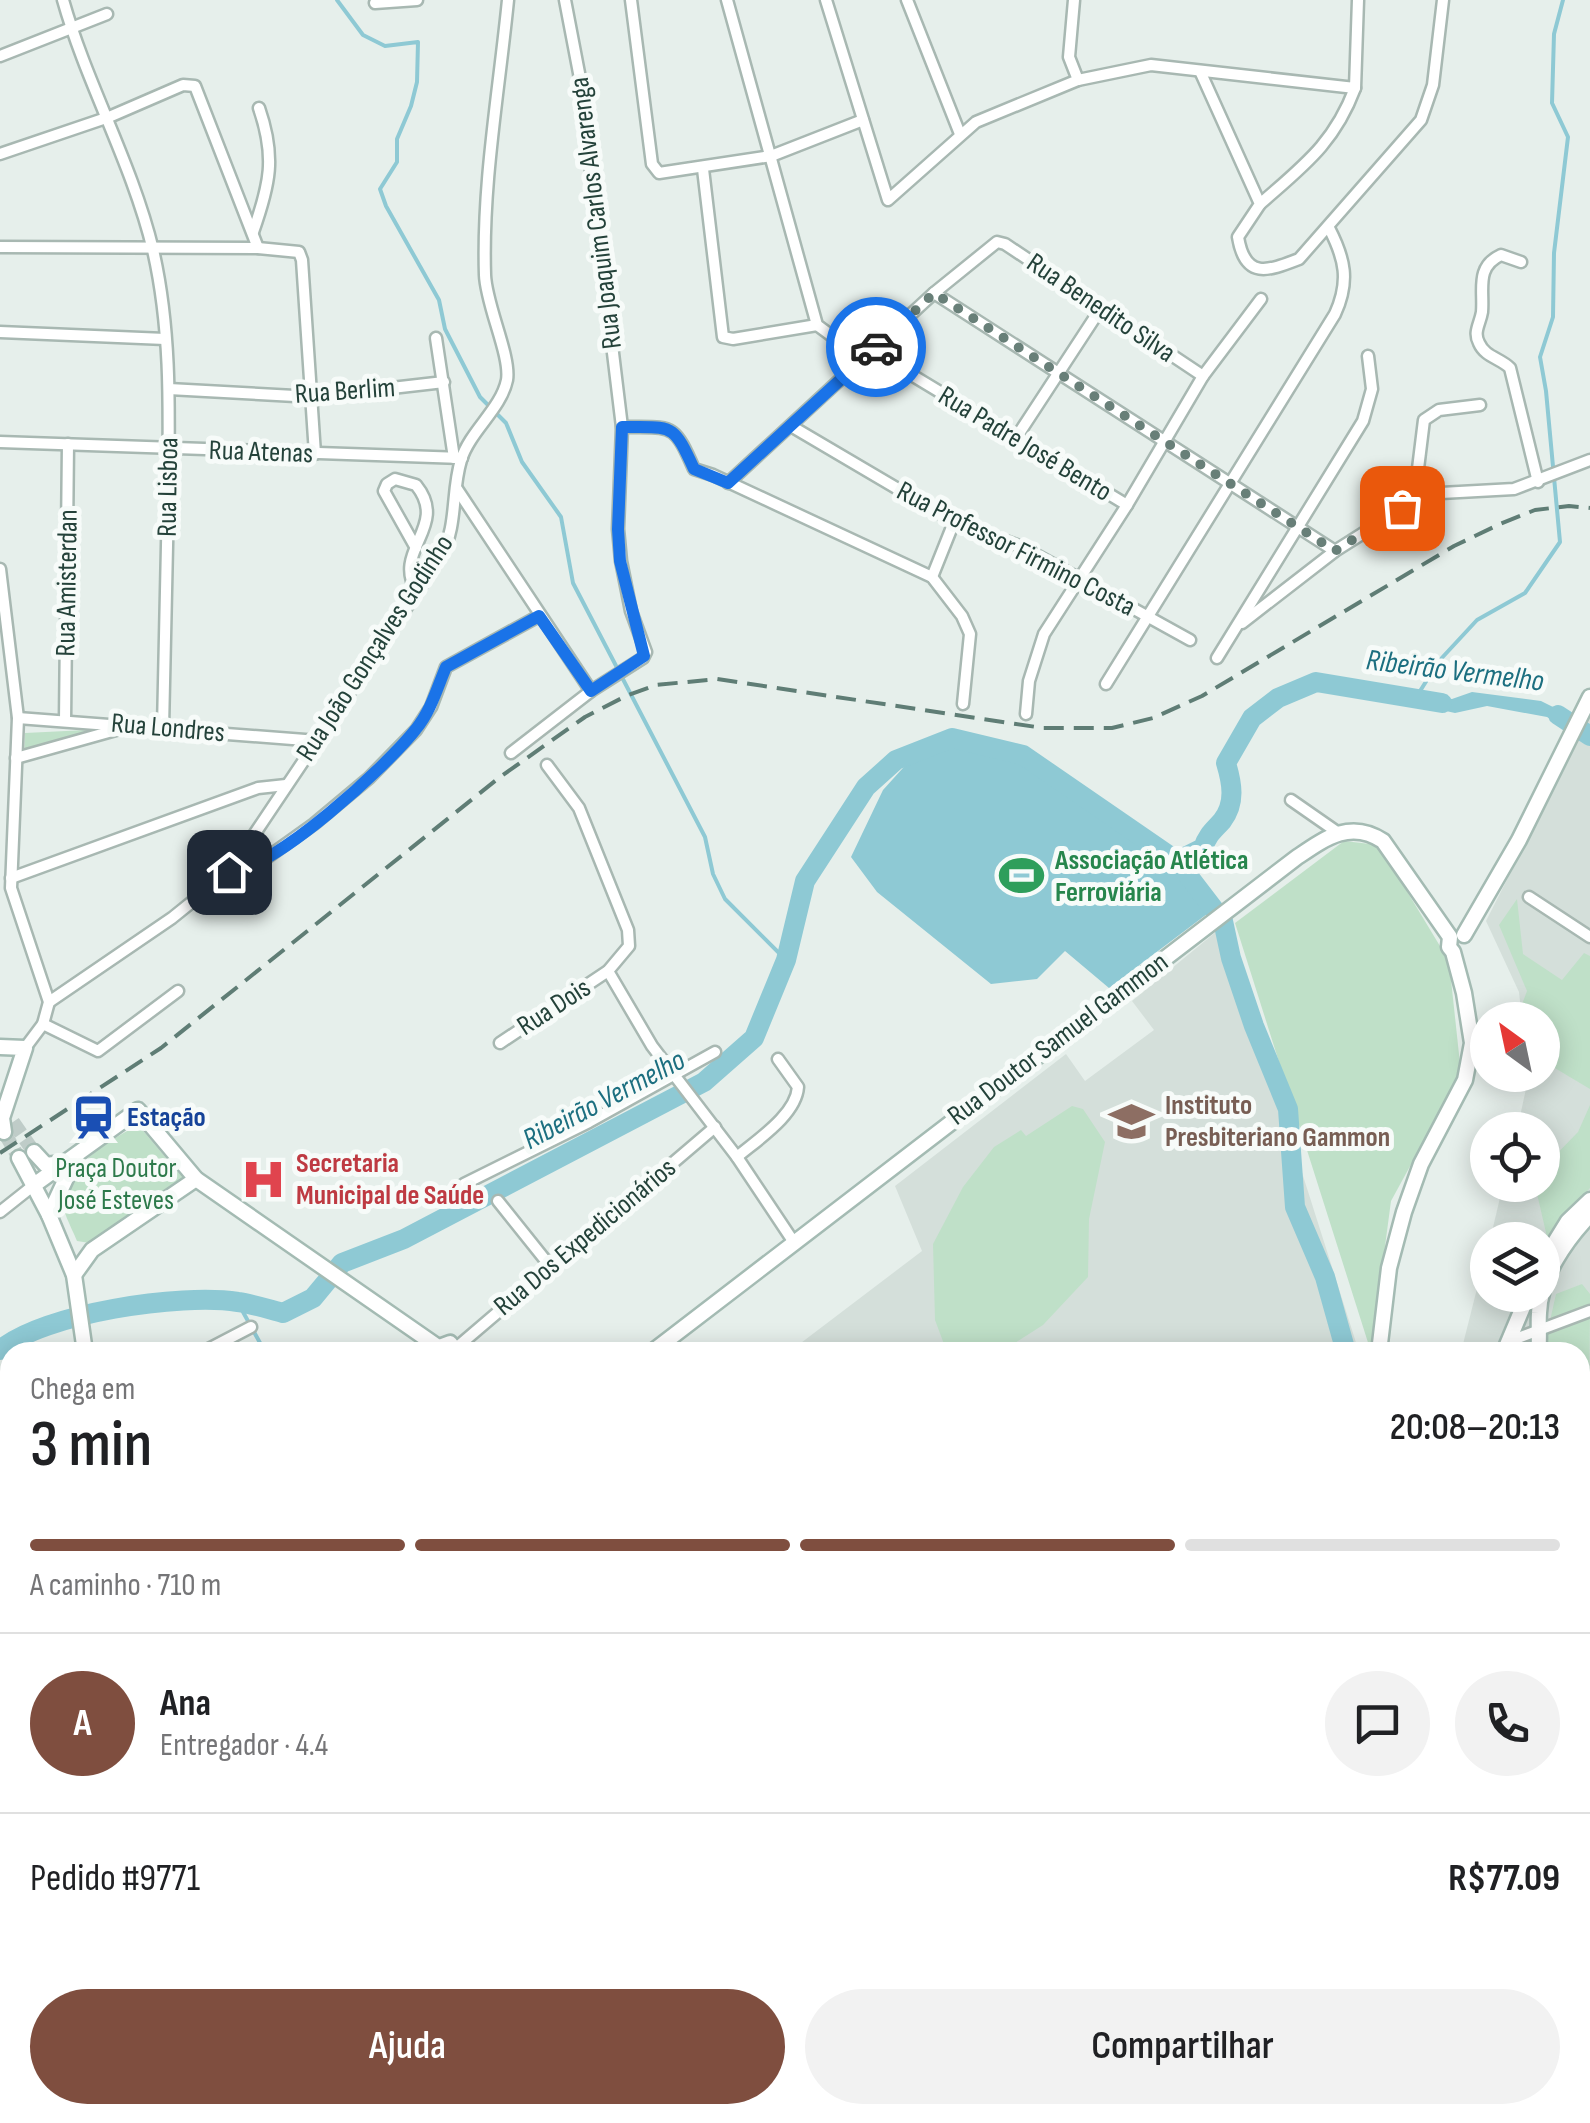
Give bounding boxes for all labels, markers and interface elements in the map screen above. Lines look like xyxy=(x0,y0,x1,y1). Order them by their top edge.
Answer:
street label: Rua Joaquim Carlos Alvarenga xyxy=(563,75,629,351)
street label: Rua Benedito Silva xyxy=(1021,246,1181,370)
courier xyxy=(826,297,926,397)
icon: car xyxy=(849,320,904,375)
street label: Rua Berlim xyxy=(294,371,396,411)
street label: Rua Padre José Bento xyxy=(932,379,1118,509)
street label: Rua Atenas xyxy=(208,434,314,470)
street label: Rua Lisboa xyxy=(151,437,185,537)
pin xyxy=(1360,466,1445,551)
street label: Rua Professor Firmino Costa xyxy=(891,475,1141,623)
icon: bag xyxy=(1375,481,1430,536)
street label: Rua Amisterdan xyxy=(49,509,85,657)
street label: Rua João Gonçalves Godinho xyxy=(290,529,460,767)
water label: Ribeirão Vermelho xyxy=(1364,642,1546,700)
street label: Rua Londres xyxy=(110,707,226,749)
pin xyxy=(187,830,272,915)
place label: Associação Atlética Ferroviária xyxy=(1054,844,1248,909)
icon: home xyxy=(202,845,257,900)
sports icon: Associação Atlética Ferroviária xyxy=(998,852,1046,900)
street label: Rua Doutor Samuel Gammon xyxy=(941,945,1175,1133)
street label: Rua Dois xyxy=(511,971,597,1043)
north arrow xyxy=(1470,1002,1560,1092)
map controls xyxy=(1470,1002,1560,1312)
water label: Ribeirão Vermelho xyxy=(517,1042,691,1158)
place label: Instituto Presbiteriano Gammon xyxy=(1165,1089,1390,1154)
station icon: Estação xyxy=(70,1093,118,1141)
school or university icon: Instituto Presbiteriano Gammon xyxy=(1108,1097,1156,1145)
place label: Estação xyxy=(127,1101,206,1134)
button: locate xyxy=(1470,1112,1560,1202)
place label: Secretaria Municipal de Saúde xyxy=(296,1147,484,1212)
street label: Rua Dos Expedicionários xyxy=(487,1151,683,1323)
park label: Praça Doutor José Esteves xyxy=(55,1152,177,1217)
hospital icon: Secretaria Municipal de Saúde xyxy=(239,1155,287,1203)
button: layers xyxy=(1470,1222,1560,1312)
text: Chega em xyxy=(30,1370,135,1409)
text: 20:08–20:13 xyxy=(1390,1405,1560,1450)
text: 3 min xyxy=(30,1407,152,1485)
text: A caminho · 710 m xyxy=(30,1566,221,1605)
button: chat xyxy=(1325,1671,1430,1776)
button: phone xyxy=(1455,1671,1560,1776)
text: Ana xyxy=(160,1681,211,1726)
text: A xyxy=(73,1701,92,1746)
text: Entregador · 4.4 xyxy=(160,1726,328,1765)
text: Pedido #9771 xyxy=(30,1856,200,1901)
text: R$77.09 xyxy=(1448,1856,1560,1901)
button: Ajuda xyxy=(30,1989,785,2104)
button: Compartilhar xyxy=(805,1989,1560,2104)

